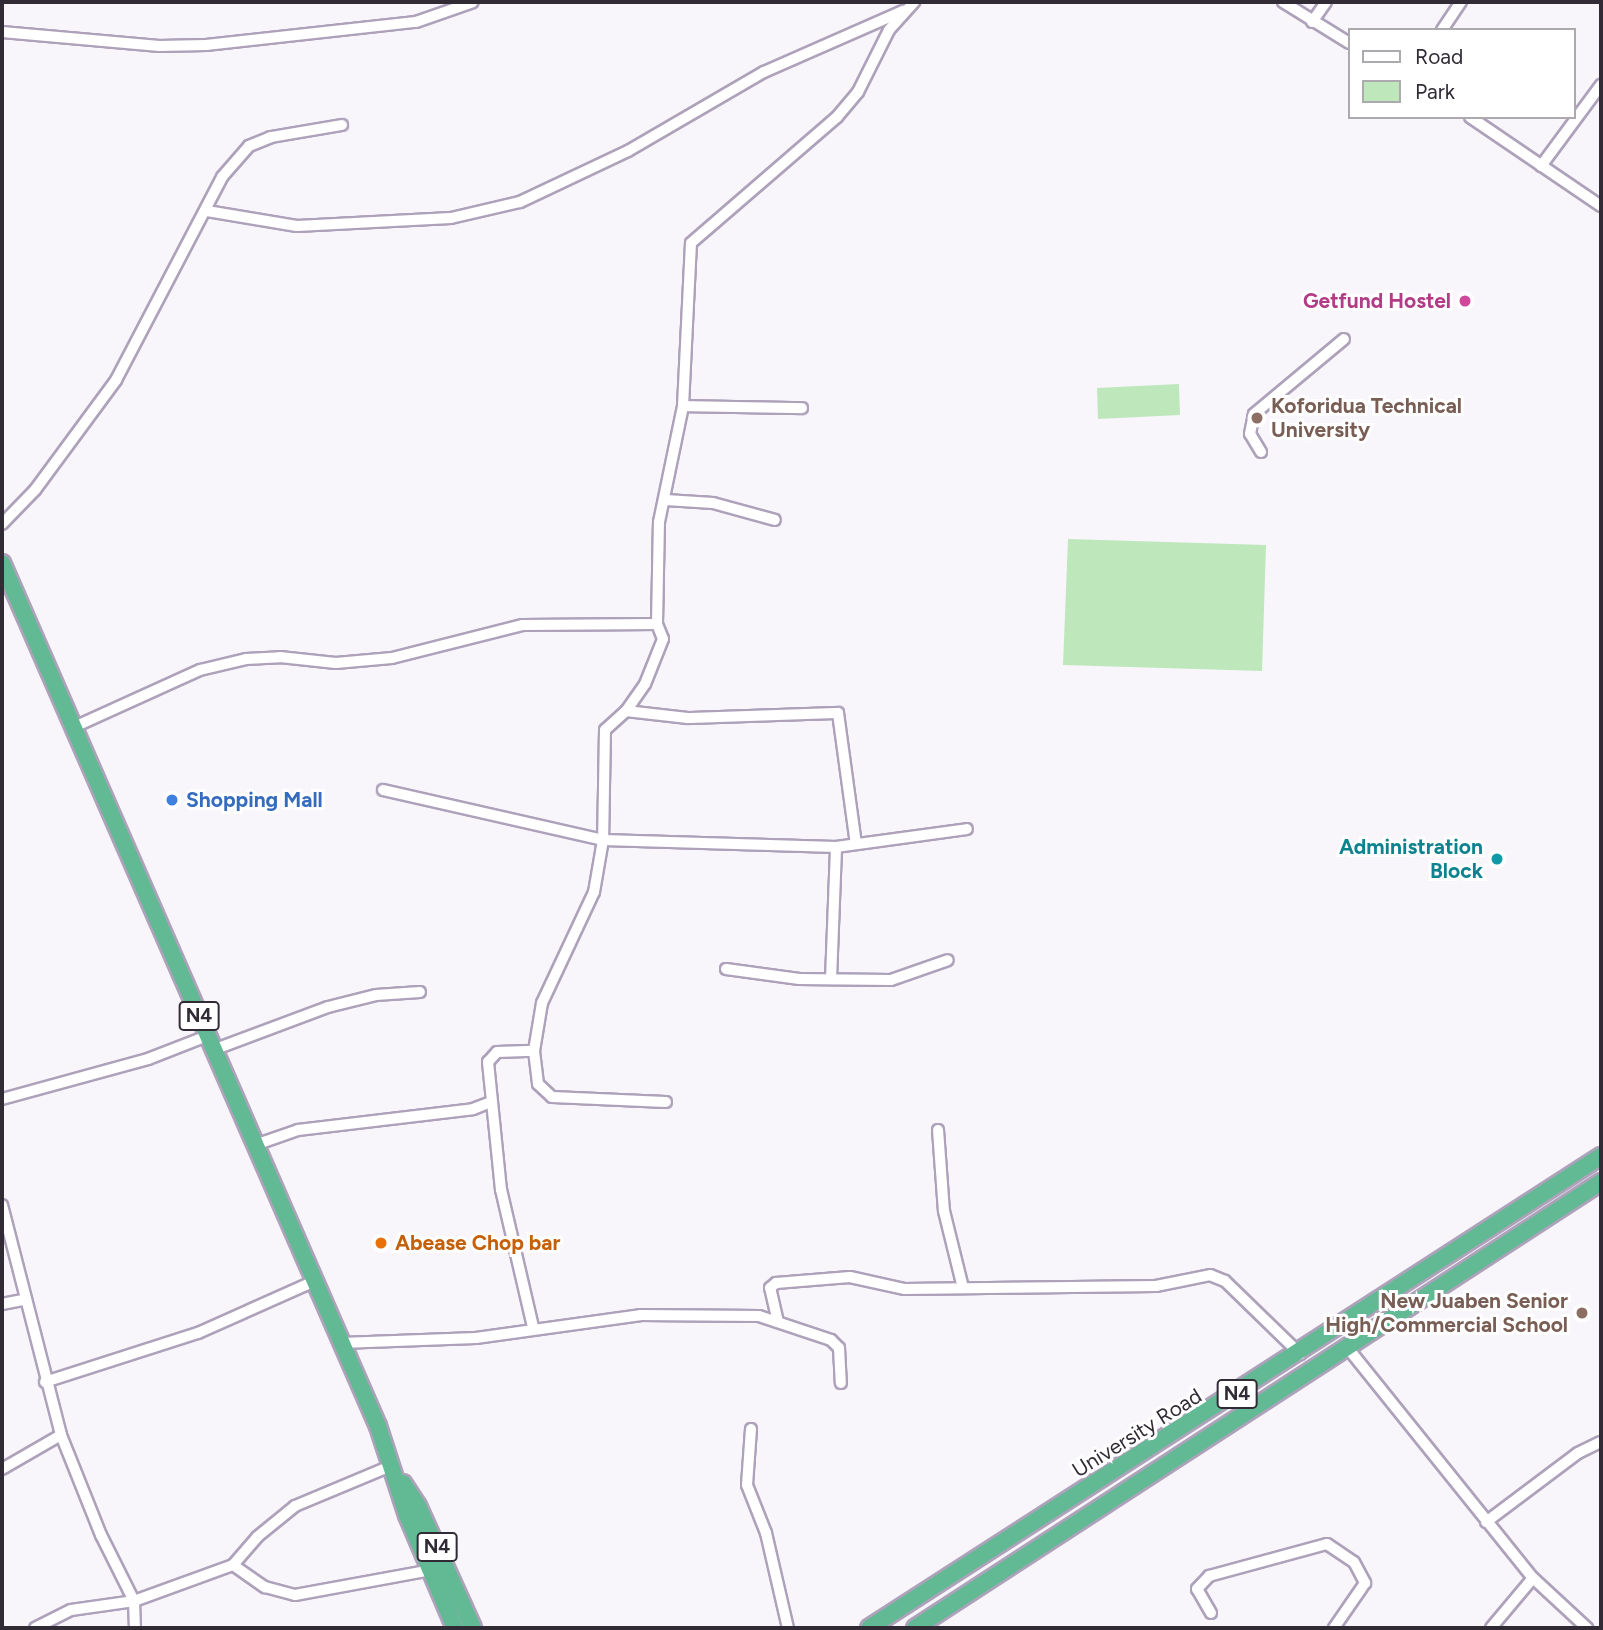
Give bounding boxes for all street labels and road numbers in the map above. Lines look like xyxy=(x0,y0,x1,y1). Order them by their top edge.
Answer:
road number: N4 xyxy=(178,1000,220,1032)
road number: N4 xyxy=(1216,1378,1258,1410)
street label: University Road xyxy=(1068,1383,1206,1483)
road number: N4 xyxy=(416,1532,458,1562)

